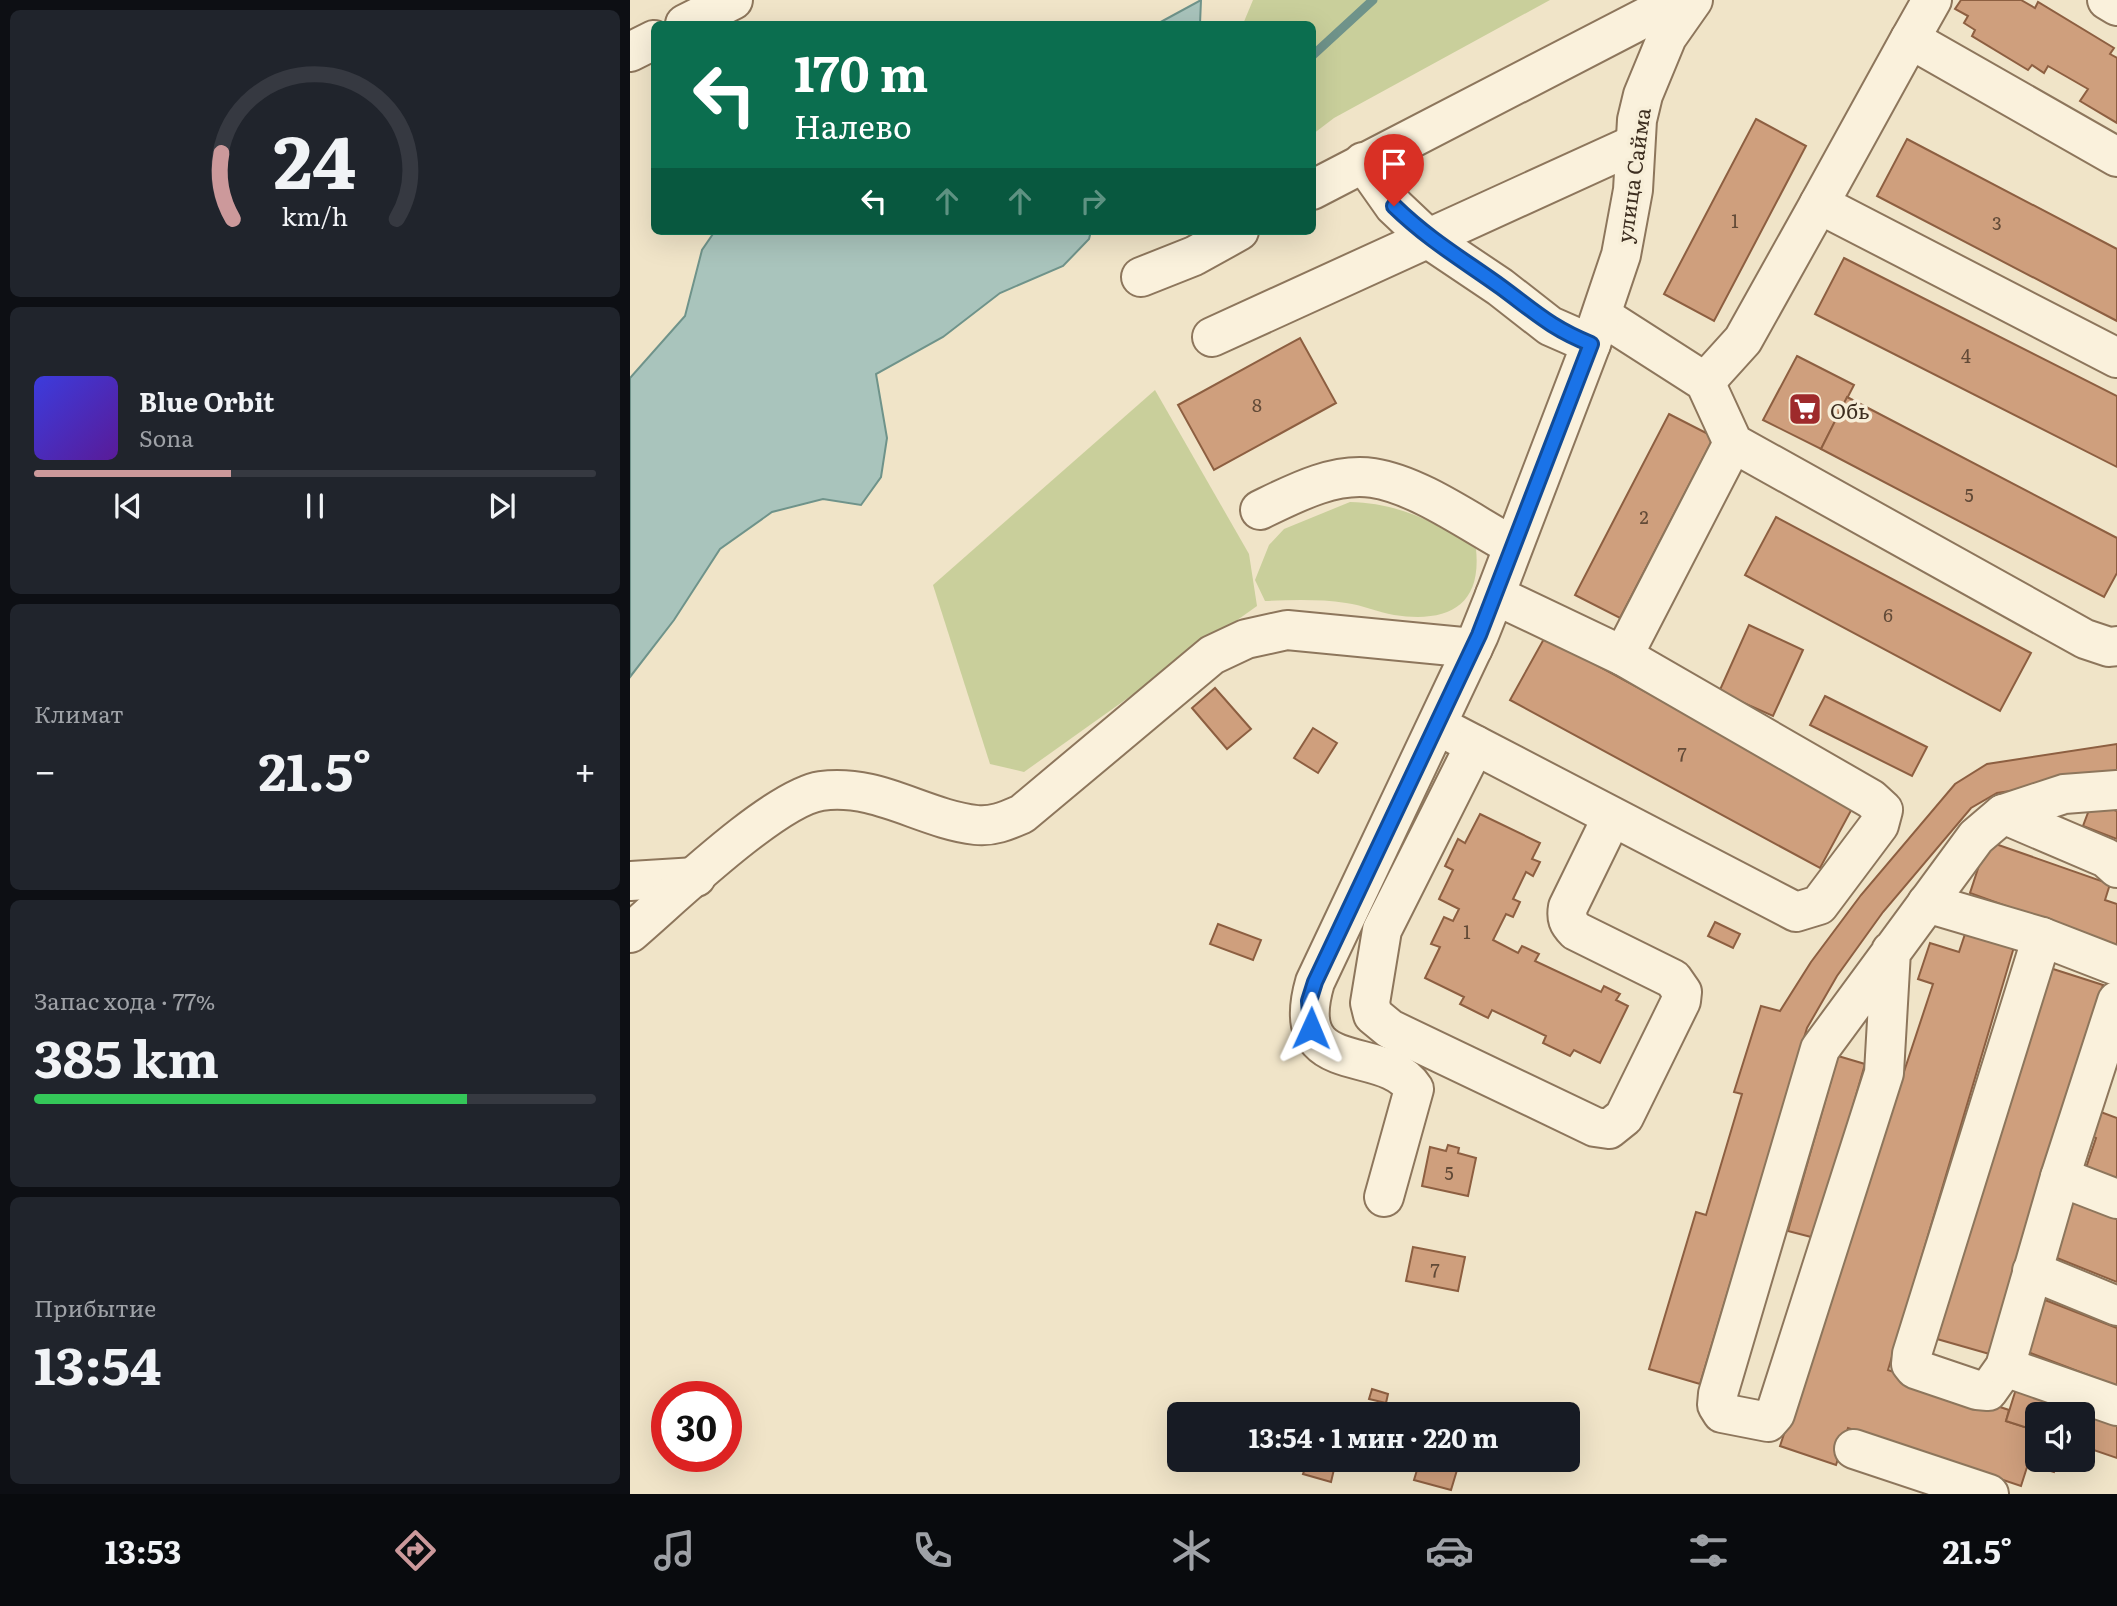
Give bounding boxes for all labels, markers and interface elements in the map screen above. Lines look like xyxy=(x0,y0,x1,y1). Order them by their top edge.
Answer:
text: 170 m xyxy=(794,34,928,107)
icon: left xyxy=(679,49,770,140)
text: Налево xyxy=(794,101,912,149)
text: 24 xyxy=(274,104,357,212)
street label: улица Сайма xyxy=(1607,105,1657,245)
pin xyxy=(1364,134,1424,206)
icon: arrive xyxy=(1375,145,1413,183)
icon: left xyxy=(855,182,893,220)
icon: ahead xyxy=(928,182,966,220)
icon: ahead xyxy=(1001,182,1039,220)
icon: right xyxy=(1074,182,1112,220)
text: km/h xyxy=(282,197,348,234)
house number: 1 xyxy=(1731,207,1739,234)
house number: 3 xyxy=(1992,209,2002,236)
house number: 4 xyxy=(1961,342,1971,369)
text: Blue Orbit xyxy=(139,381,274,420)
supermarket icon: Обь xyxy=(1786,390,1824,428)
house number: 8 xyxy=(1252,391,1262,418)
place label: Обь xyxy=(1830,394,1870,425)
text: Sona xyxy=(139,420,194,454)
house number: 5 xyxy=(1964,481,1974,508)
icon: previous xyxy=(109,487,147,525)
icon: pause xyxy=(296,487,334,525)
icon: next xyxy=(483,487,521,525)
house number: 2 xyxy=(1639,503,1649,530)
house number: 6 xyxy=(1883,601,1893,628)
text: Климат xyxy=(34,696,124,730)
text: 21.5° xyxy=(258,730,372,807)
text: − xyxy=(34,740,56,797)
text: + xyxy=(574,740,596,797)
house number: 7 xyxy=(1677,740,1687,767)
house number: 1 xyxy=(1463,918,1471,945)
text: Запас хода · 77% xyxy=(34,983,215,1017)
position arrow xyxy=(1274,991,1348,1065)
text: 385 km xyxy=(34,1017,219,1094)
house number: 5 xyxy=(1444,1159,1454,1186)
house number: 7 xyxy=(1430,1256,1440,1283)
text: Прибытие xyxy=(34,1290,156,1324)
text: 13:54 xyxy=(34,1324,161,1401)
speed limit sign: 30 xyxy=(651,1381,742,1472)
map controls xyxy=(2025,1402,2095,1472)
button: sound xyxy=(2025,1402,2095,1472)
text: 13:54 · 1 мин · 220 m xyxy=(1249,1417,1498,1456)
text: 13:53 xyxy=(105,1526,181,1574)
icon: directions xyxy=(391,1526,440,1575)
icon: music xyxy=(650,1526,699,1575)
icon: phone xyxy=(908,1526,957,1575)
icon: climate xyxy=(1167,1526,1216,1575)
icon: car xyxy=(1425,1526,1474,1575)
icon: filters xyxy=(1684,1526,1733,1575)
text: 21.5° xyxy=(1943,1526,2012,1574)

